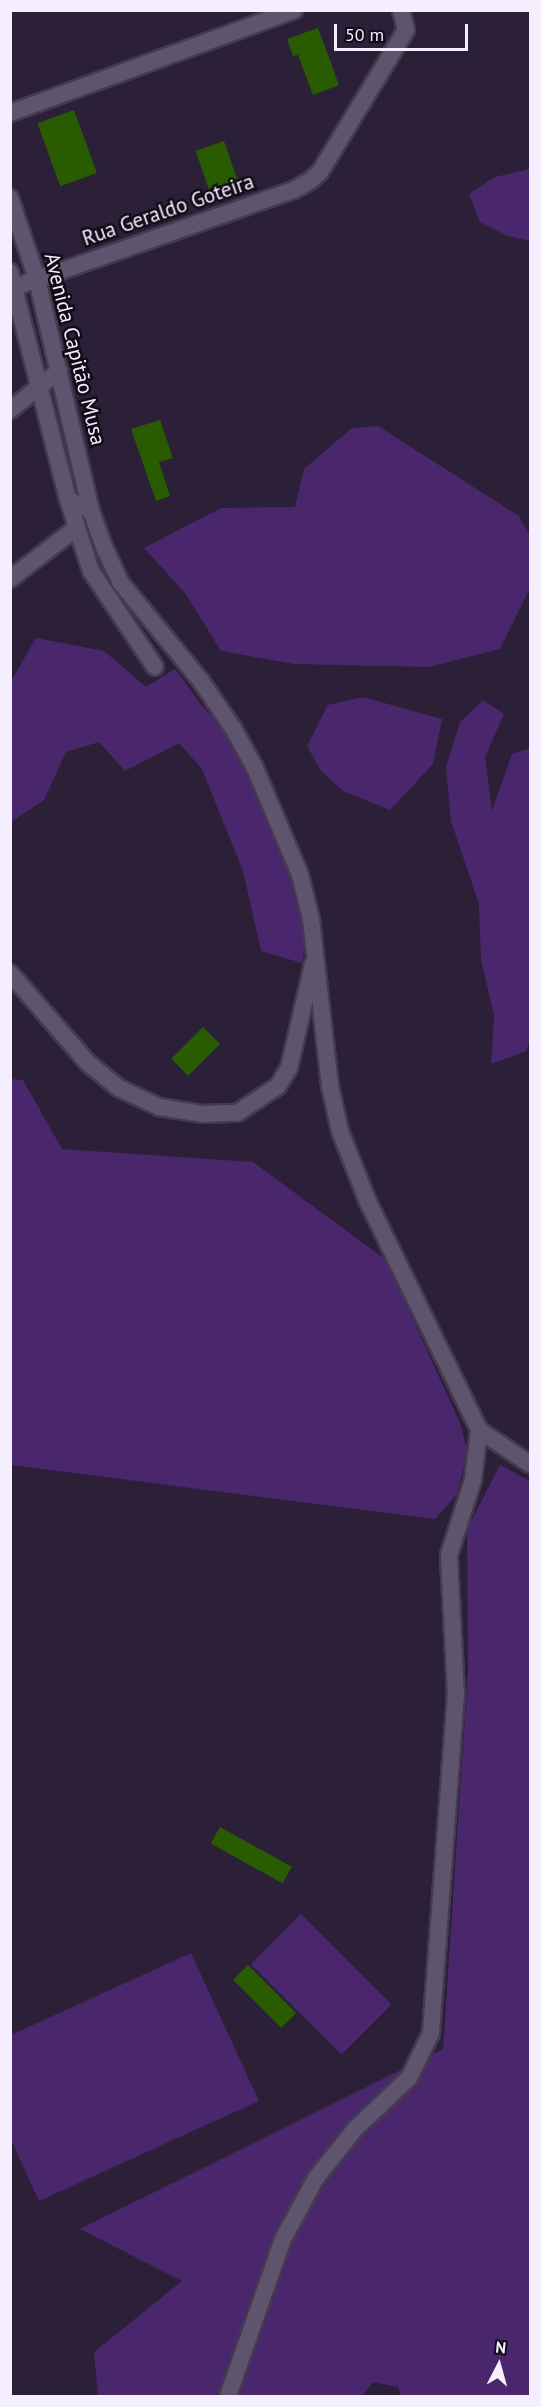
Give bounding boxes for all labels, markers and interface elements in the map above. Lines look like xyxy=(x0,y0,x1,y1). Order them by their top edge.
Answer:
scale bar xyxy=(337,12,470,50)
text: 50 m xyxy=(345,23,384,46)
street label: Rua Geraldo Goteira xyxy=(79,169,257,251)
street label: Avenida Capitão Musa xyxy=(39,250,111,448)
north arrow xyxy=(469,2335,529,2395)
text: N xyxy=(495,2337,507,2358)

